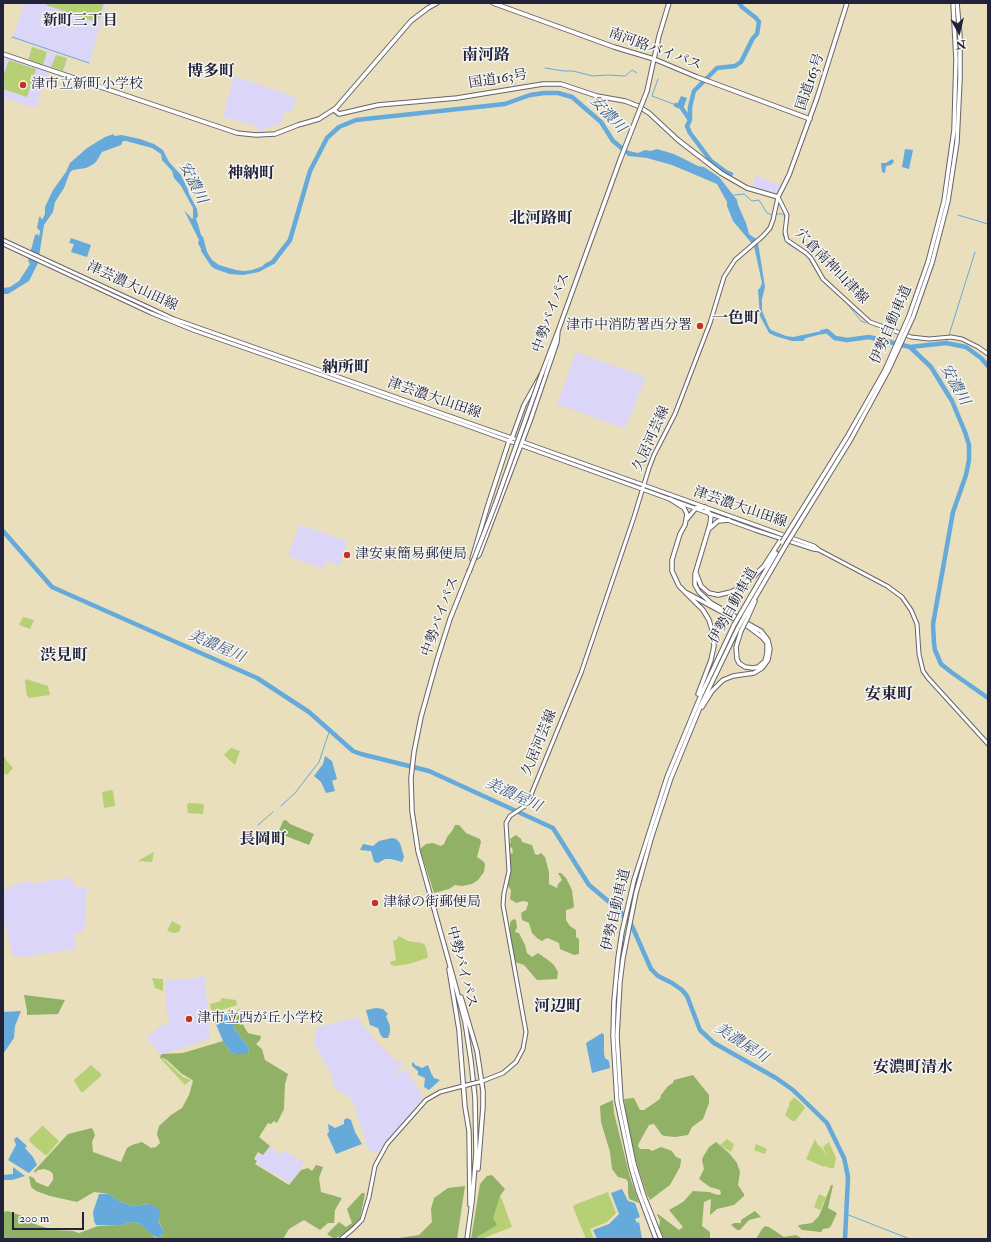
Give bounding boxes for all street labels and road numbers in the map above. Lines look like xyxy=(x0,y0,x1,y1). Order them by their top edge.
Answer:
street label: 南河路バイパス xyxy=(606,25,704,75)
street label: 国道163号 xyxy=(793,51,829,113)
street label: 国道163号 xyxy=(467,67,529,93)
street label: 穴倉南神山津線 xyxy=(791,226,871,308)
street label: 津芸濃大山田線 xyxy=(84,259,180,315)
street label: 中勢バイパス xyxy=(530,271,574,355)
street label: 伊勢自動車道 xyxy=(868,283,916,367)
street label: 津芸濃大山田線 xyxy=(385,375,483,423)
street label: 久居河芸線 xyxy=(630,404,674,474)
street label: 津芸濃大山田線 xyxy=(691,484,789,532)
street label: 伊勢自動車道 xyxy=(706,565,762,647)
street label: 中勢バイパス xyxy=(419,575,463,659)
street label: 久居河芸線 xyxy=(519,707,561,779)
street label: 伊勢自動車道 xyxy=(599,867,635,953)
street label: 中勢バイパス xyxy=(442,924,480,1010)

